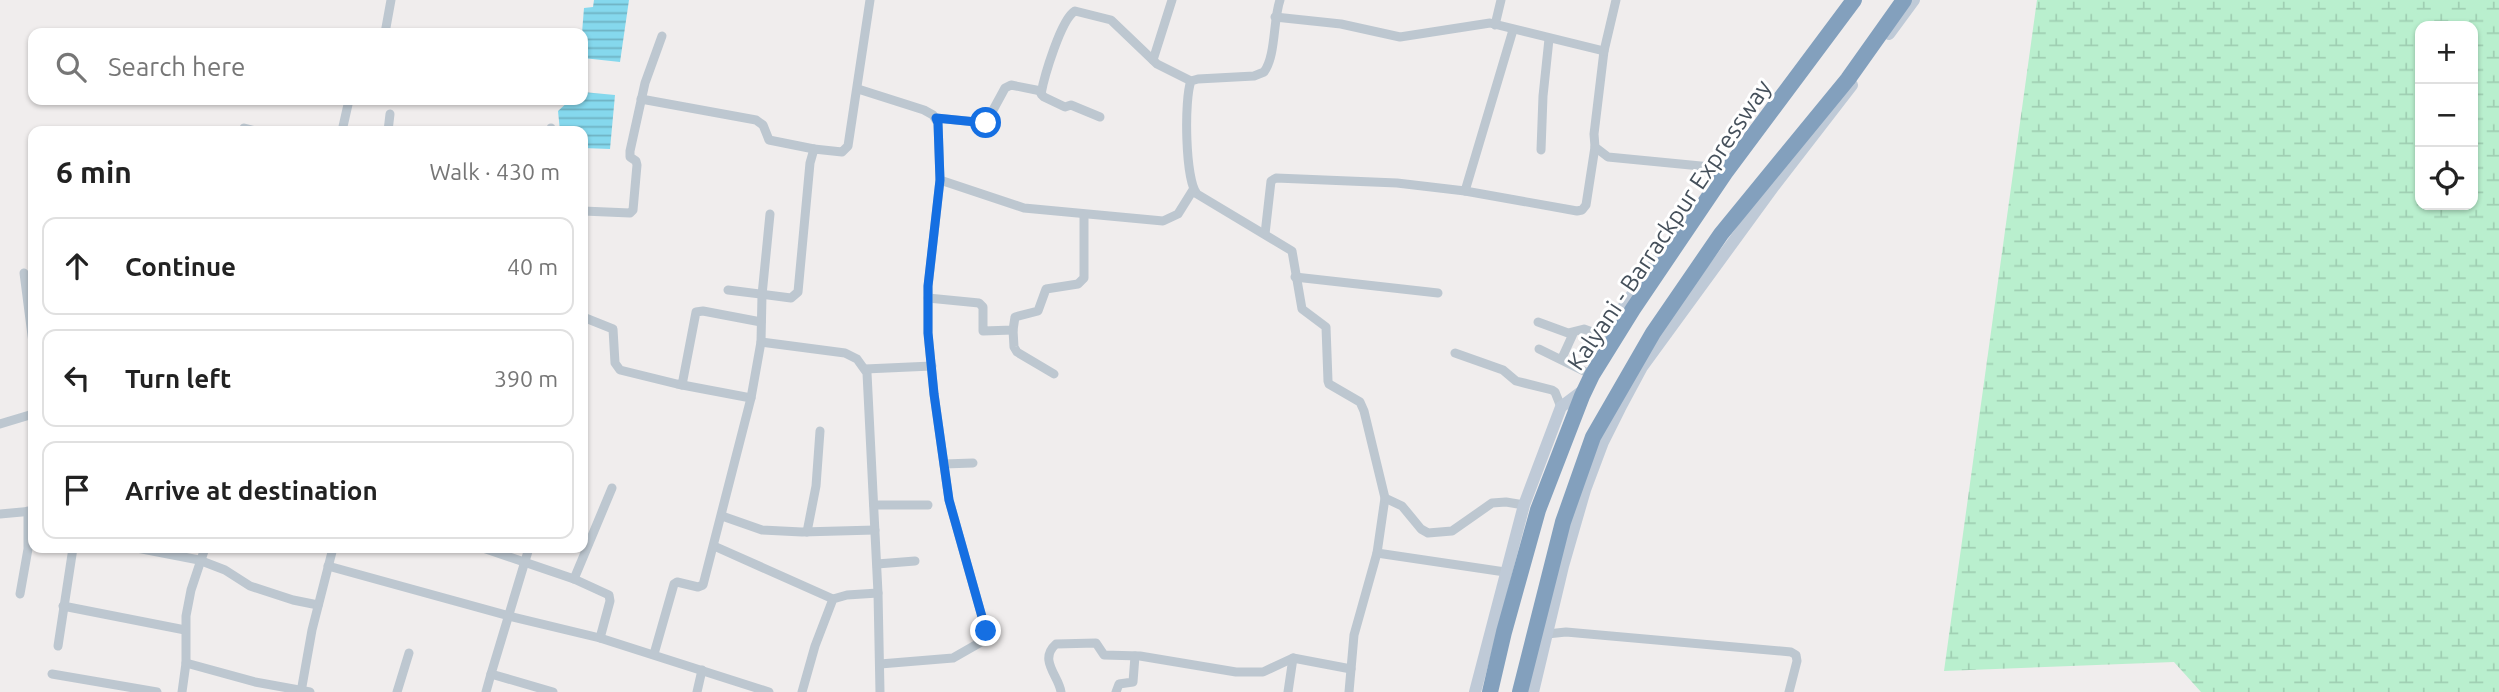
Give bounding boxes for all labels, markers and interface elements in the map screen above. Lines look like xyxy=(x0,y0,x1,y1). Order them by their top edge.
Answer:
map controls xyxy=(2415,21,2478,210)
button: + xyxy=(2415,21,2478,84)
search box xyxy=(28,28,588,105)
icon: search xyxy=(52,48,90,86)
text: Search here xyxy=(108,52,245,81)
street label: Kalyani - Barrackpur Expressway xyxy=(1562,75,1777,375)
button: − xyxy=(2415,84,2478,147)
route start xyxy=(970,107,1001,138)
button: locate xyxy=(2415,147,2478,210)
text: 6 min xyxy=(56,155,132,189)
text: Walk · 430 m xyxy=(429,159,560,184)
icon: ahead xyxy=(58,247,96,285)
text: Continue xyxy=(125,252,236,281)
text: 40 m xyxy=(507,254,558,279)
icon: left xyxy=(58,359,96,397)
text: Turn left xyxy=(125,364,231,393)
text: 390 m xyxy=(494,366,558,391)
icon: arrive xyxy=(58,471,96,509)
text: Arrive at destination xyxy=(125,476,378,505)
route end xyxy=(970,615,1001,646)

